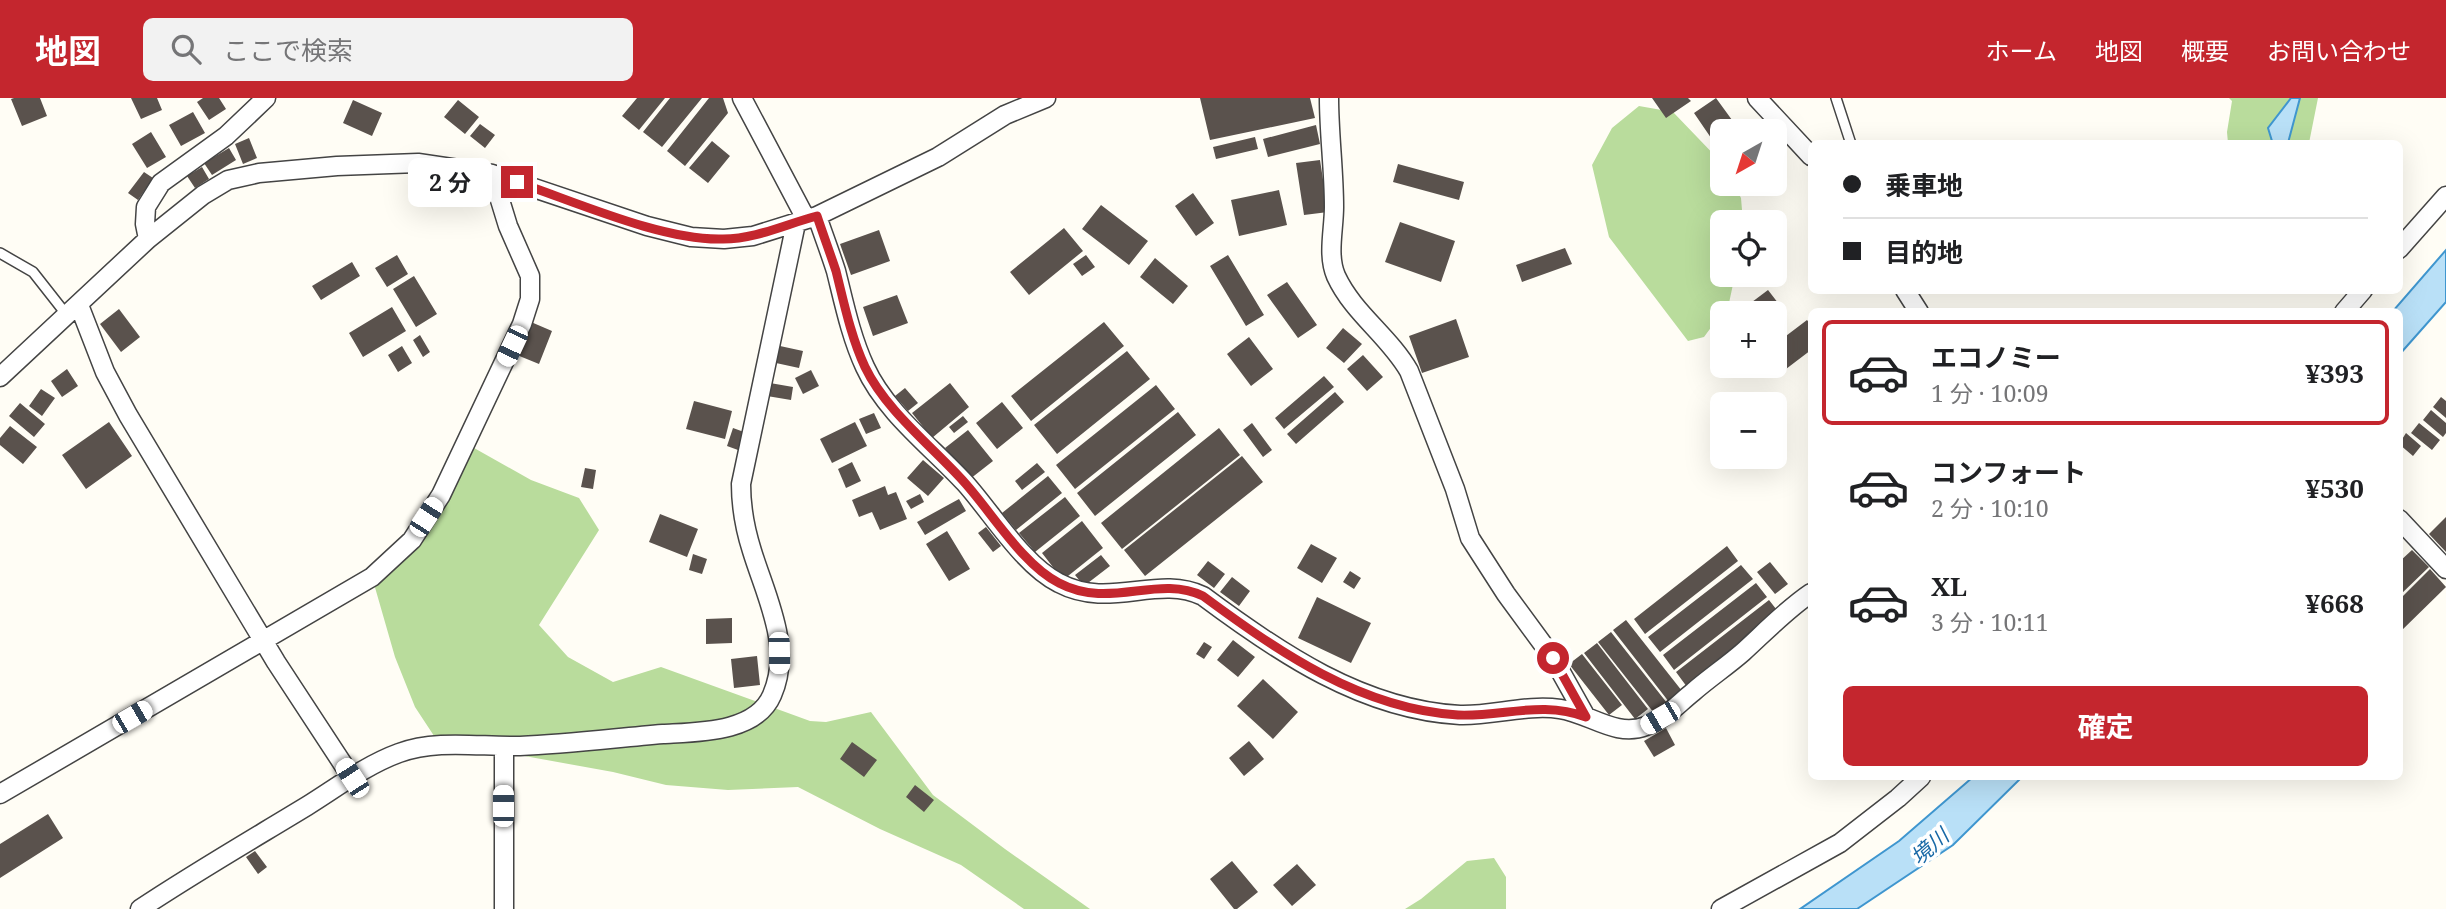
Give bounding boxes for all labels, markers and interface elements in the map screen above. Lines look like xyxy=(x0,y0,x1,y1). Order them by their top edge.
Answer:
search box xyxy=(143,18,633,81)
text: 地図 xyxy=(35,28,101,73)
icon: search xyxy=(167,30,205,68)
text: ここで検索 xyxy=(223,32,353,68)
text: ホーム xyxy=(1986,34,2057,67)
text: 地図 xyxy=(2095,34,2143,67)
text: 概要 xyxy=(2181,34,2229,67)
text: お問い合わせ xyxy=(2267,34,2411,67)
north arrow xyxy=(1710,119,1787,196)
map controls xyxy=(1710,119,1787,469)
callout: 2 分 xyxy=(408,158,492,206)
text: 2 分 xyxy=(429,166,471,198)
route end xyxy=(501,166,533,198)
text: 乗車地 xyxy=(1885,167,1963,203)
button: locate xyxy=(1710,210,1787,287)
text: 目的地 xyxy=(1885,234,1963,270)
button: + xyxy=(1710,301,1787,378)
car xyxy=(494,323,531,369)
text: エコノミー xyxy=(1931,339,2061,375)
icon: car xyxy=(1847,341,1910,404)
text: ¥393 xyxy=(2305,355,2364,391)
text: 1 分 · 10:09 xyxy=(1931,377,2049,409)
button: − xyxy=(1710,392,1787,469)
text: コンフォート xyxy=(1931,454,2086,490)
icon: car xyxy=(1847,456,1910,519)
text: ¥530 xyxy=(2305,470,2364,506)
text: 2 分 · 10:10 xyxy=(1931,492,2049,524)
car xyxy=(406,494,447,540)
text: XL xyxy=(1931,568,1967,604)
icon: car xyxy=(1847,571,1910,634)
text: ¥668 xyxy=(2305,585,2364,621)
text: 3 分 · 10:11 xyxy=(1931,606,2049,638)
car xyxy=(769,632,790,674)
route start xyxy=(1537,642,1569,674)
button: 確定 xyxy=(1843,686,2368,766)
car xyxy=(109,697,156,737)
car xyxy=(1637,698,1684,738)
car xyxy=(332,755,373,801)
car xyxy=(493,785,514,827)
water label: 境川 xyxy=(1904,821,1956,871)

